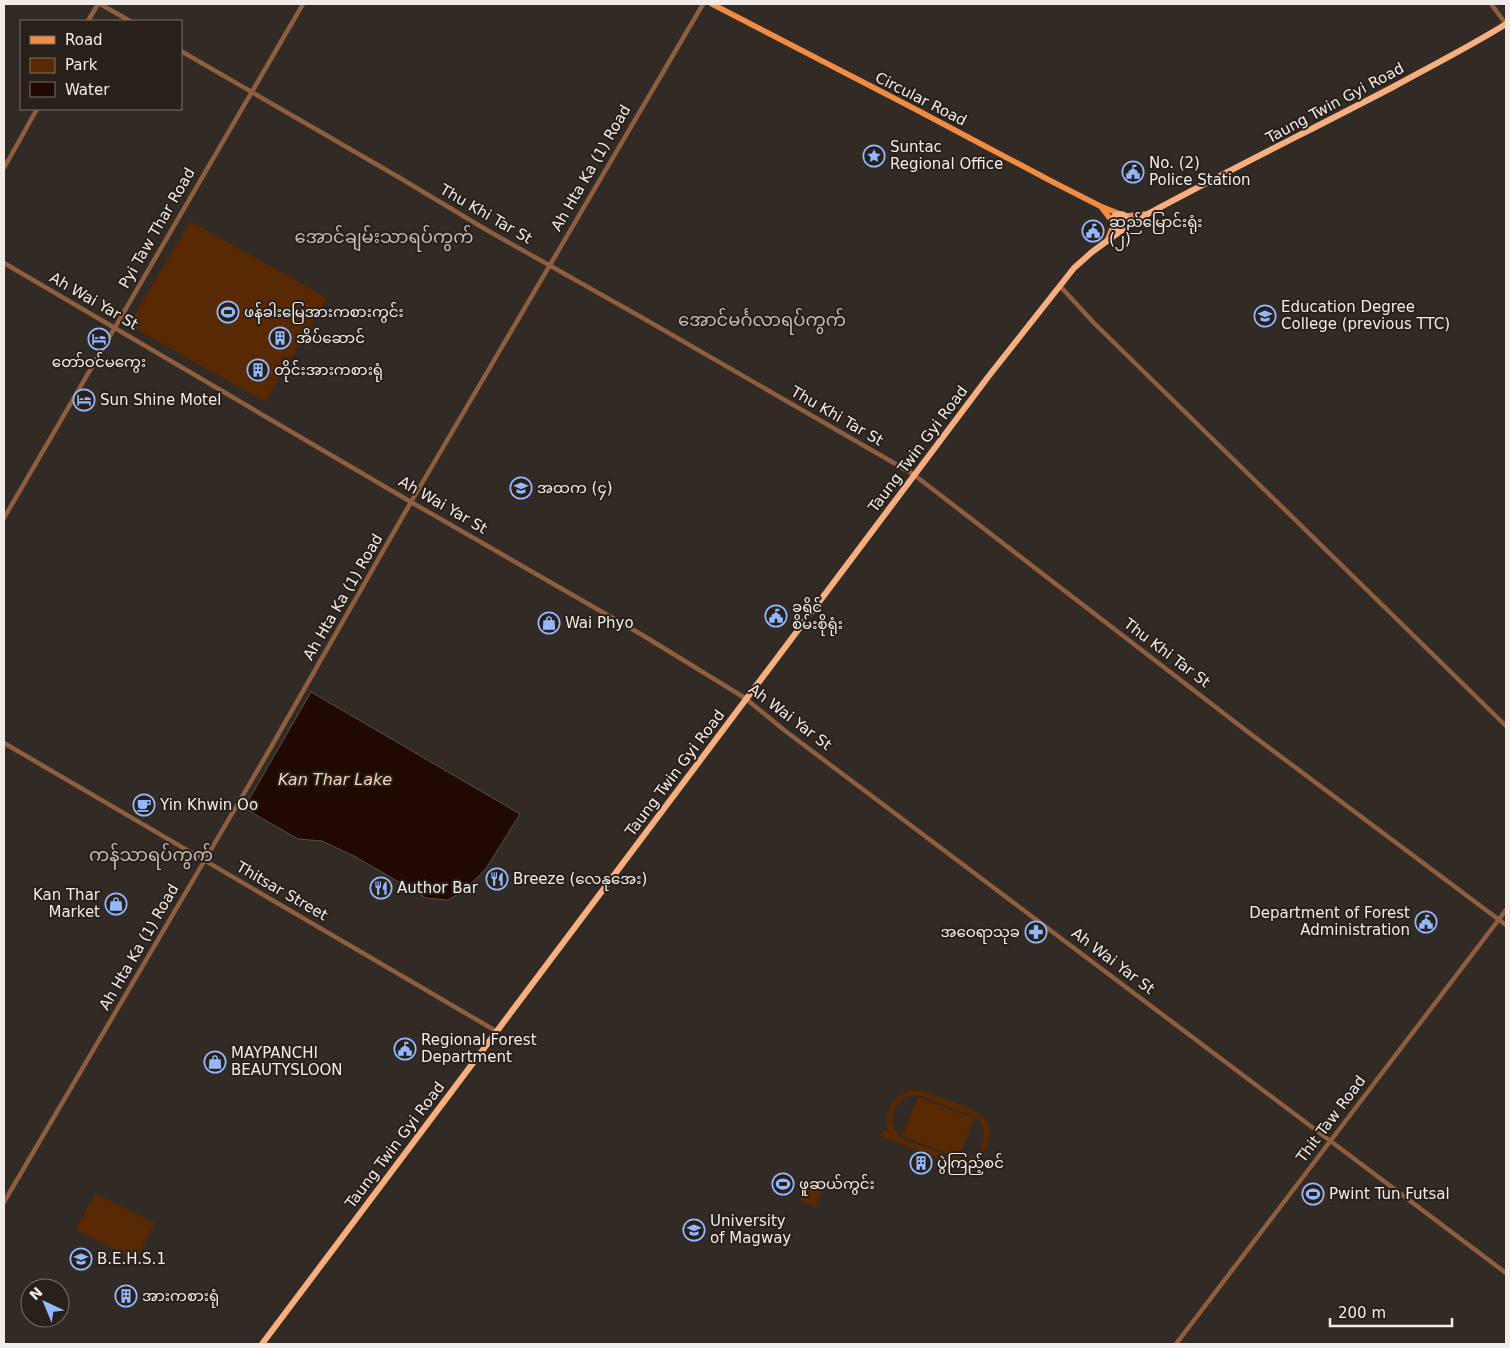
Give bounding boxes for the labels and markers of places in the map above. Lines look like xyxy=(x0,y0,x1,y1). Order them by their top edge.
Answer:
place label: Suntac Regional Office xyxy=(890,138,1003,173)
place icon: Suntac Regional Office xyxy=(862,144,886,168)
place label: No. (2) Police Station xyxy=(1149,154,1251,189)
public building icon: No. (2) Police Station xyxy=(1121,160,1145,184)
place label: ဆည်မြောင်းရုံး (၂) xyxy=(1109,212,1203,251)
public building icon: ဆည်မြောင်းရုံး (၂) xyxy=(1081,219,1105,243)
place label: Education Degree College (previous TTC) xyxy=(1281,298,1450,333)
sports icon: ဖန်ခါးမြေအားကစားကွင်း xyxy=(216,300,240,324)
place label: ဖန်ခါးမြေအားကစားကွင်း xyxy=(244,302,404,324)
school or university icon: Education Degree College (previous TTC) xyxy=(1253,304,1277,328)
building icon: အိပ်ဆောင် xyxy=(268,326,292,350)
hotel icon: တော်ဝင်မကွေး xyxy=(87,327,111,351)
place label: အိပ်ဆောင် xyxy=(296,328,365,347)
place label: တော်ဝင်မကွေး xyxy=(52,352,146,373)
building icon: တိုင်းအားကစားရုံ xyxy=(246,358,270,382)
place label: တိုင်းအားကစားရုံ xyxy=(274,360,383,382)
hotel icon: Sun Shine Motel xyxy=(72,388,96,412)
place label: Sun Shine Motel xyxy=(100,391,221,409)
school or university icon: အထက (၄) xyxy=(509,476,533,500)
place label: အထက (၄) xyxy=(537,479,613,500)
place label: ခရိုင် စိမ်းစိုရုံး xyxy=(792,597,843,636)
public building icon: ခရိုင် စိမ်းစိုရုံး xyxy=(764,604,788,628)
shop icon: Wai Phyo xyxy=(537,611,561,635)
place label: Wai Phyo xyxy=(565,614,634,632)
cafe icon: Yin Khwin Oo xyxy=(132,793,156,817)
place label: Yin Khwin Oo xyxy=(159,796,258,814)
restaurant icon: Breeze (လေနုအေး) xyxy=(485,867,509,891)
place label: Breeze (လေနုအေး) xyxy=(513,870,647,891)
restaurant icon: Author Bar xyxy=(369,876,393,900)
place label: Author Bar xyxy=(397,879,479,897)
place label: Kan Thar Market xyxy=(33,886,101,921)
shop icon: Kan Thar Market xyxy=(104,892,128,916)
place label: Department of Forest Administration xyxy=(1249,904,1410,939)
public building icon: Department of Forest Administration xyxy=(1414,910,1438,934)
pharmacy icon: အဝေရာသုခ xyxy=(1024,920,1048,944)
place label: အဝေရာသုခ xyxy=(940,923,1020,944)
place label: Regional Forest Department xyxy=(421,1031,537,1066)
public building icon: Regional Forest Department xyxy=(393,1037,417,1061)
place label: MAYPANCHI BEAUTYSLOON xyxy=(231,1044,343,1079)
shop icon: MAYPANCHI BEAUTYSLOON xyxy=(203,1050,227,1074)
building icon: ပွဲကြည့်စင် xyxy=(909,1151,933,1175)
place label: ပွဲကြည့်စင် xyxy=(937,1153,1004,1175)
sports icon: ဖူဆယ်ကွင်း xyxy=(771,1172,795,1196)
place label: ဖူဆယ်ကွင်း xyxy=(799,1174,875,1196)
sports icon: Pwint Tun Futsal xyxy=(1301,1182,1325,1206)
place label: Pwint Tun Futsal xyxy=(1329,1185,1450,1203)
place label: University of Magway xyxy=(710,1212,791,1247)
school or university icon: University of Magway xyxy=(682,1218,706,1242)
school or university icon: B.E.H.S.1 xyxy=(69,1247,93,1271)
place label: B.E.H.S.1 xyxy=(97,1250,166,1268)
building icon: အားကစားရုံ xyxy=(114,1284,138,1308)
place label: အားကစားရုံ xyxy=(142,1287,219,1308)

